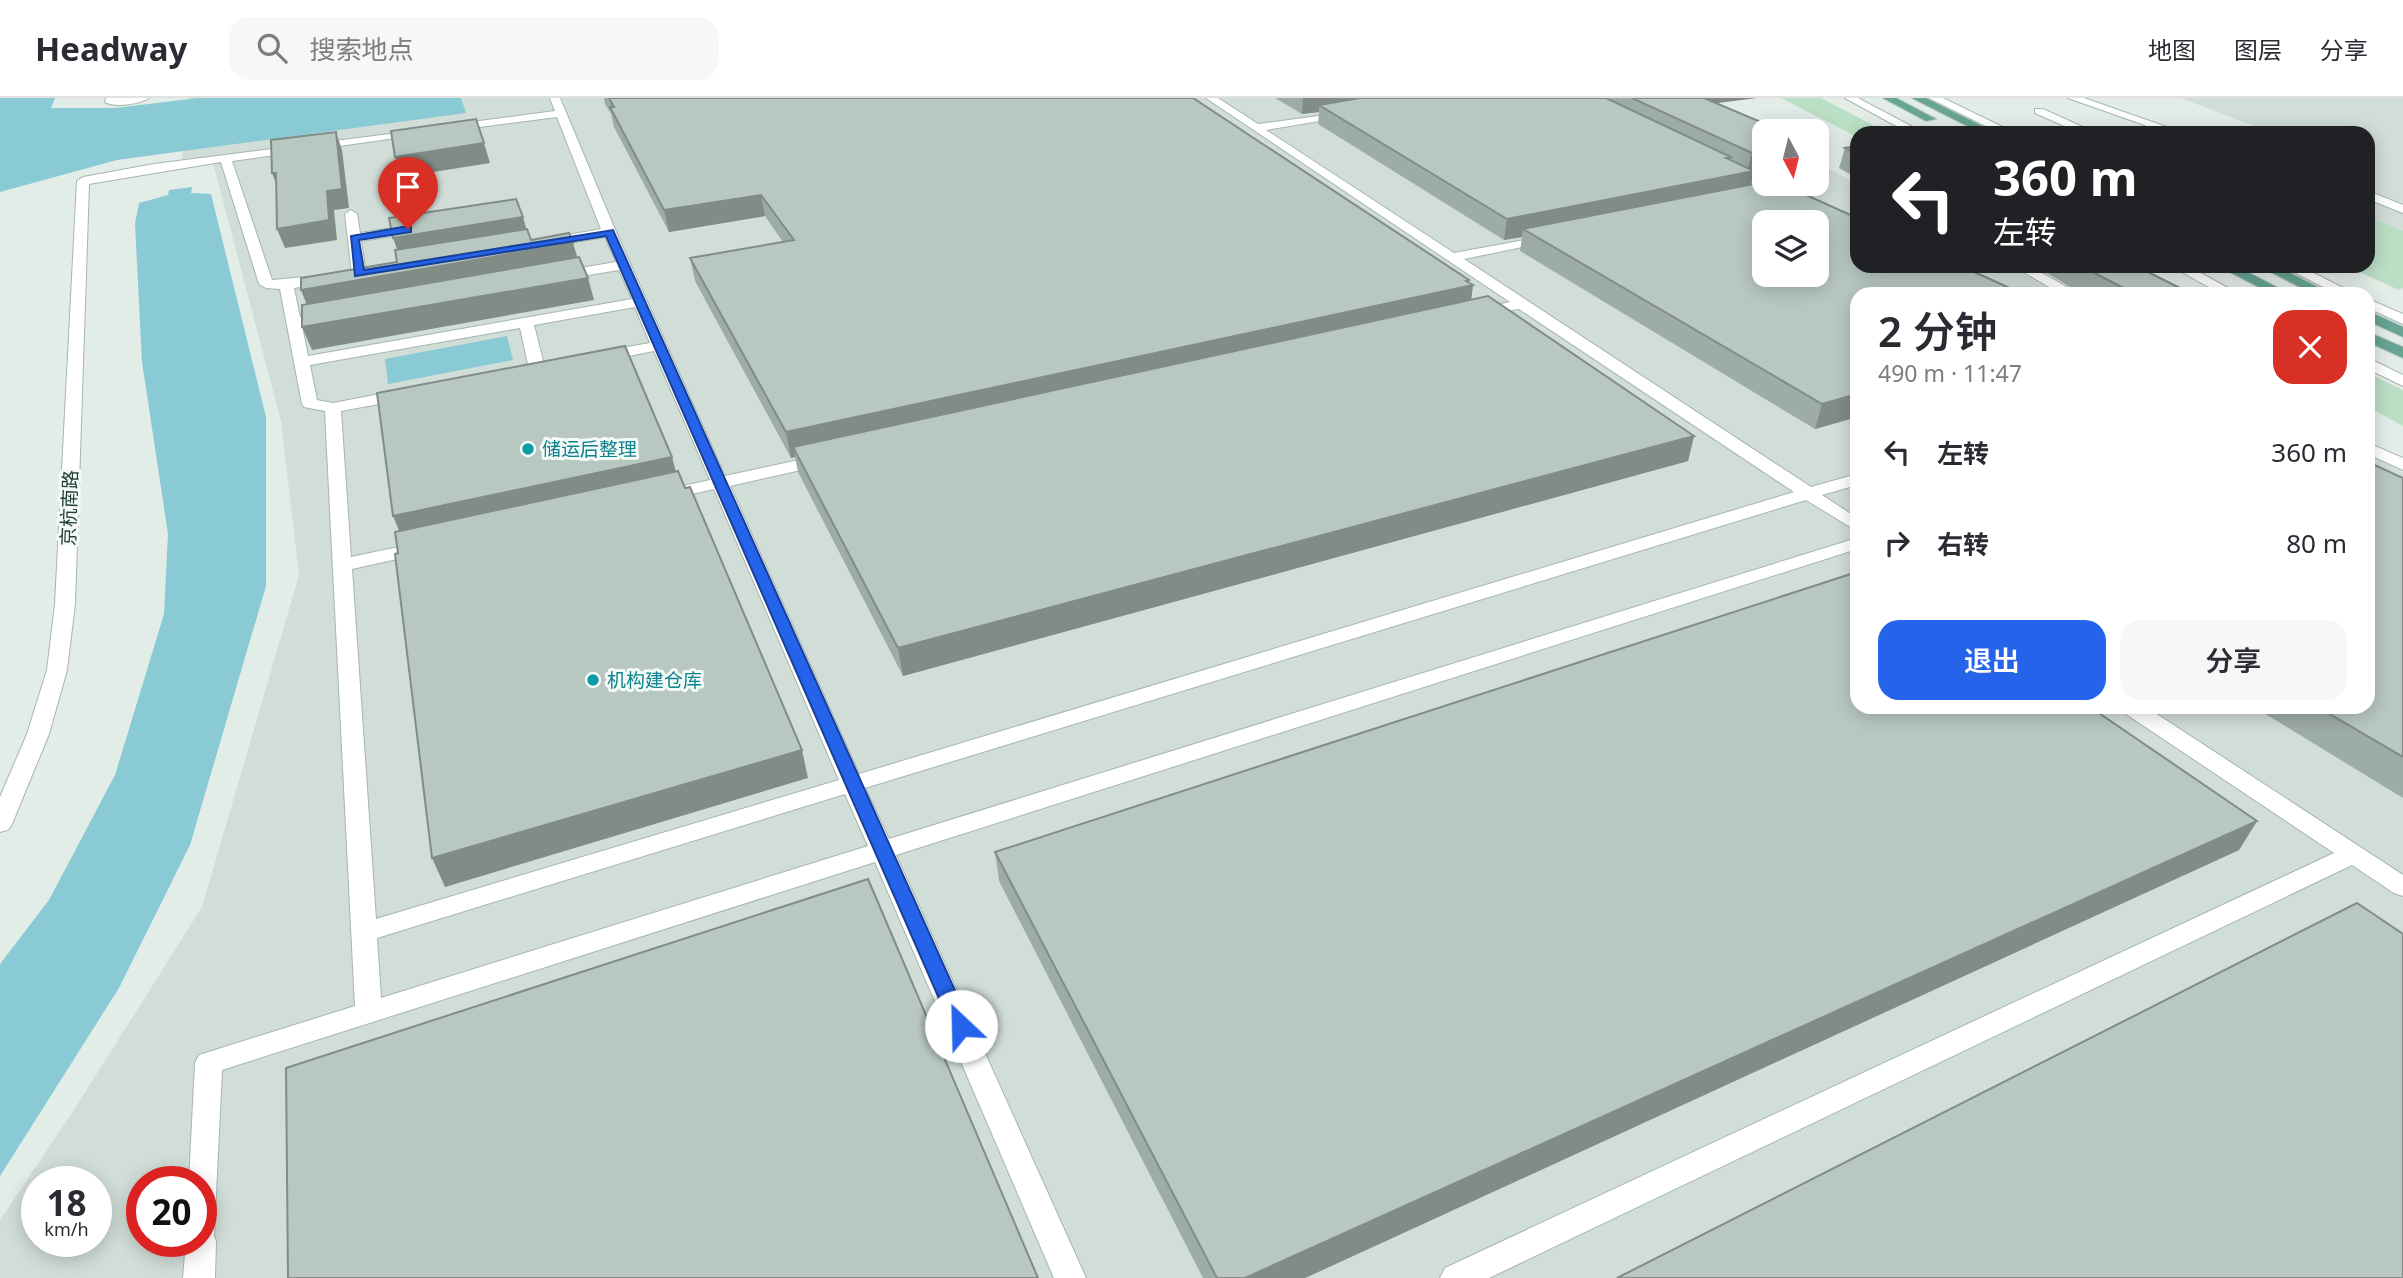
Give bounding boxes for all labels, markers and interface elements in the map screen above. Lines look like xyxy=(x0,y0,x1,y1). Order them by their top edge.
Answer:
search box xyxy=(229,17,719,80)
text: Headway xyxy=(35,26,187,71)
icon: search xyxy=(253,29,291,67)
text: 搜索地点 xyxy=(309,31,413,67)
text: 地图 xyxy=(2148,33,2196,66)
text: 图层 xyxy=(2234,33,2282,66)
text: 分享 xyxy=(2320,33,2368,66)
north arrow xyxy=(1752,119,1829,196)
map controls xyxy=(1752,119,1829,287)
text: 360 m xyxy=(1993,144,2138,210)
icon: left xyxy=(1878,154,1969,245)
pin xyxy=(378,157,438,229)
icon: arrive xyxy=(389,168,427,206)
button: layers xyxy=(1752,210,1829,287)
text: 左转 xyxy=(1993,210,2057,253)
text: 2 分钟 xyxy=(1878,302,1997,359)
button: close xyxy=(2273,310,2347,384)
text: 490 m · 11:47 xyxy=(1878,357,2022,389)
icon: left xyxy=(1878,433,1916,471)
text: 360 m xyxy=(2271,434,2347,470)
text: 左转 xyxy=(1937,435,1989,471)
place label: 储运后整理 xyxy=(542,436,637,462)
marker: 储运后整理 xyxy=(520,441,536,457)
street label: 京杭南路 xyxy=(55,470,83,546)
icon: right xyxy=(1878,524,1916,562)
text: 80 m xyxy=(2286,525,2347,561)
text: 右转 xyxy=(1937,526,1989,562)
button: 退出 xyxy=(1878,620,2106,700)
button: 分享 xyxy=(2120,620,2347,700)
place label: 机构建仓库 xyxy=(607,667,702,693)
marker: 机构建仓库 xyxy=(585,672,601,688)
position arrow xyxy=(924,989,998,1063)
speed limit sign: 20 xyxy=(126,1166,217,1257)
text: 18 xyxy=(46,1179,87,1226)
text: km/h xyxy=(44,1217,89,1241)

